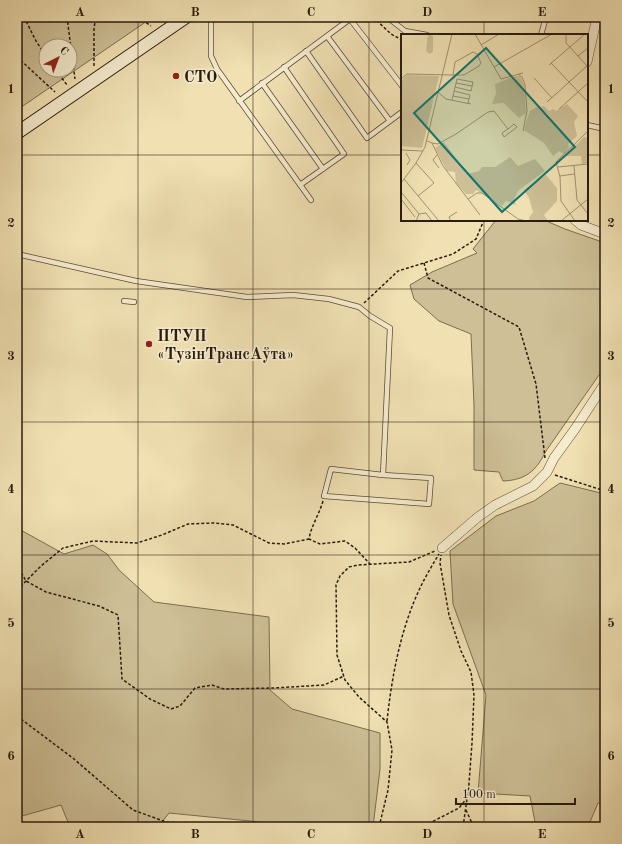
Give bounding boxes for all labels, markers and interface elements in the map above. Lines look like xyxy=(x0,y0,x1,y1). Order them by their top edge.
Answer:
text: A xyxy=(75,6,85,19)
text: B xyxy=(190,6,200,19)
text: C xyxy=(307,6,315,19)
text: D xyxy=(422,6,432,19)
text: E xyxy=(538,6,547,19)
inset map xyxy=(401,34,588,221)
north arrow xyxy=(38,38,78,78)
text: С xyxy=(57,45,70,58)
place label: СТО xyxy=(184,70,217,86)
marker: СТО xyxy=(171,71,181,81)
text: 1 xyxy=(7,83,15,96)
text: 1 xyxy=(607,83,615,96)
text: 2 xyxy=(7,217,15,230)
text: 2 xyxy=(607,217,615,230)
place label: ПТУП «ТузінТрансАўта» xyxy=(157,329,294,363)
marker: ПТУП «ТузінТрансАўта» xyxy=(144,339,154,349)
text: 3 xyxy=(7,350,15,363)
text: 3 xyxy=(607,350,615,363)
text: 4 xyxy=(7,483,15,496)
text: 4 xyxy=(607,483,615,496)
text: 5 xyxy=(7,617,15,630)
text: 5 xyxy=(607,617,615,630)
text: 6 xyxy=(7,750,15,763)
text: 6 xyxy=(607,750,615,763)
scale bar xyxy=(456,780,575,806)
text: 100 m xyxy=(462,789,496,801)
text: A xyxy=(75,828,85,841)
text: B xyxy=(190,828,200,841)
text: C xyxy=(307,828,315,841)
text: D xyxy=(422,828,432,841)
text: E xyxy=(538,828,547,841)

